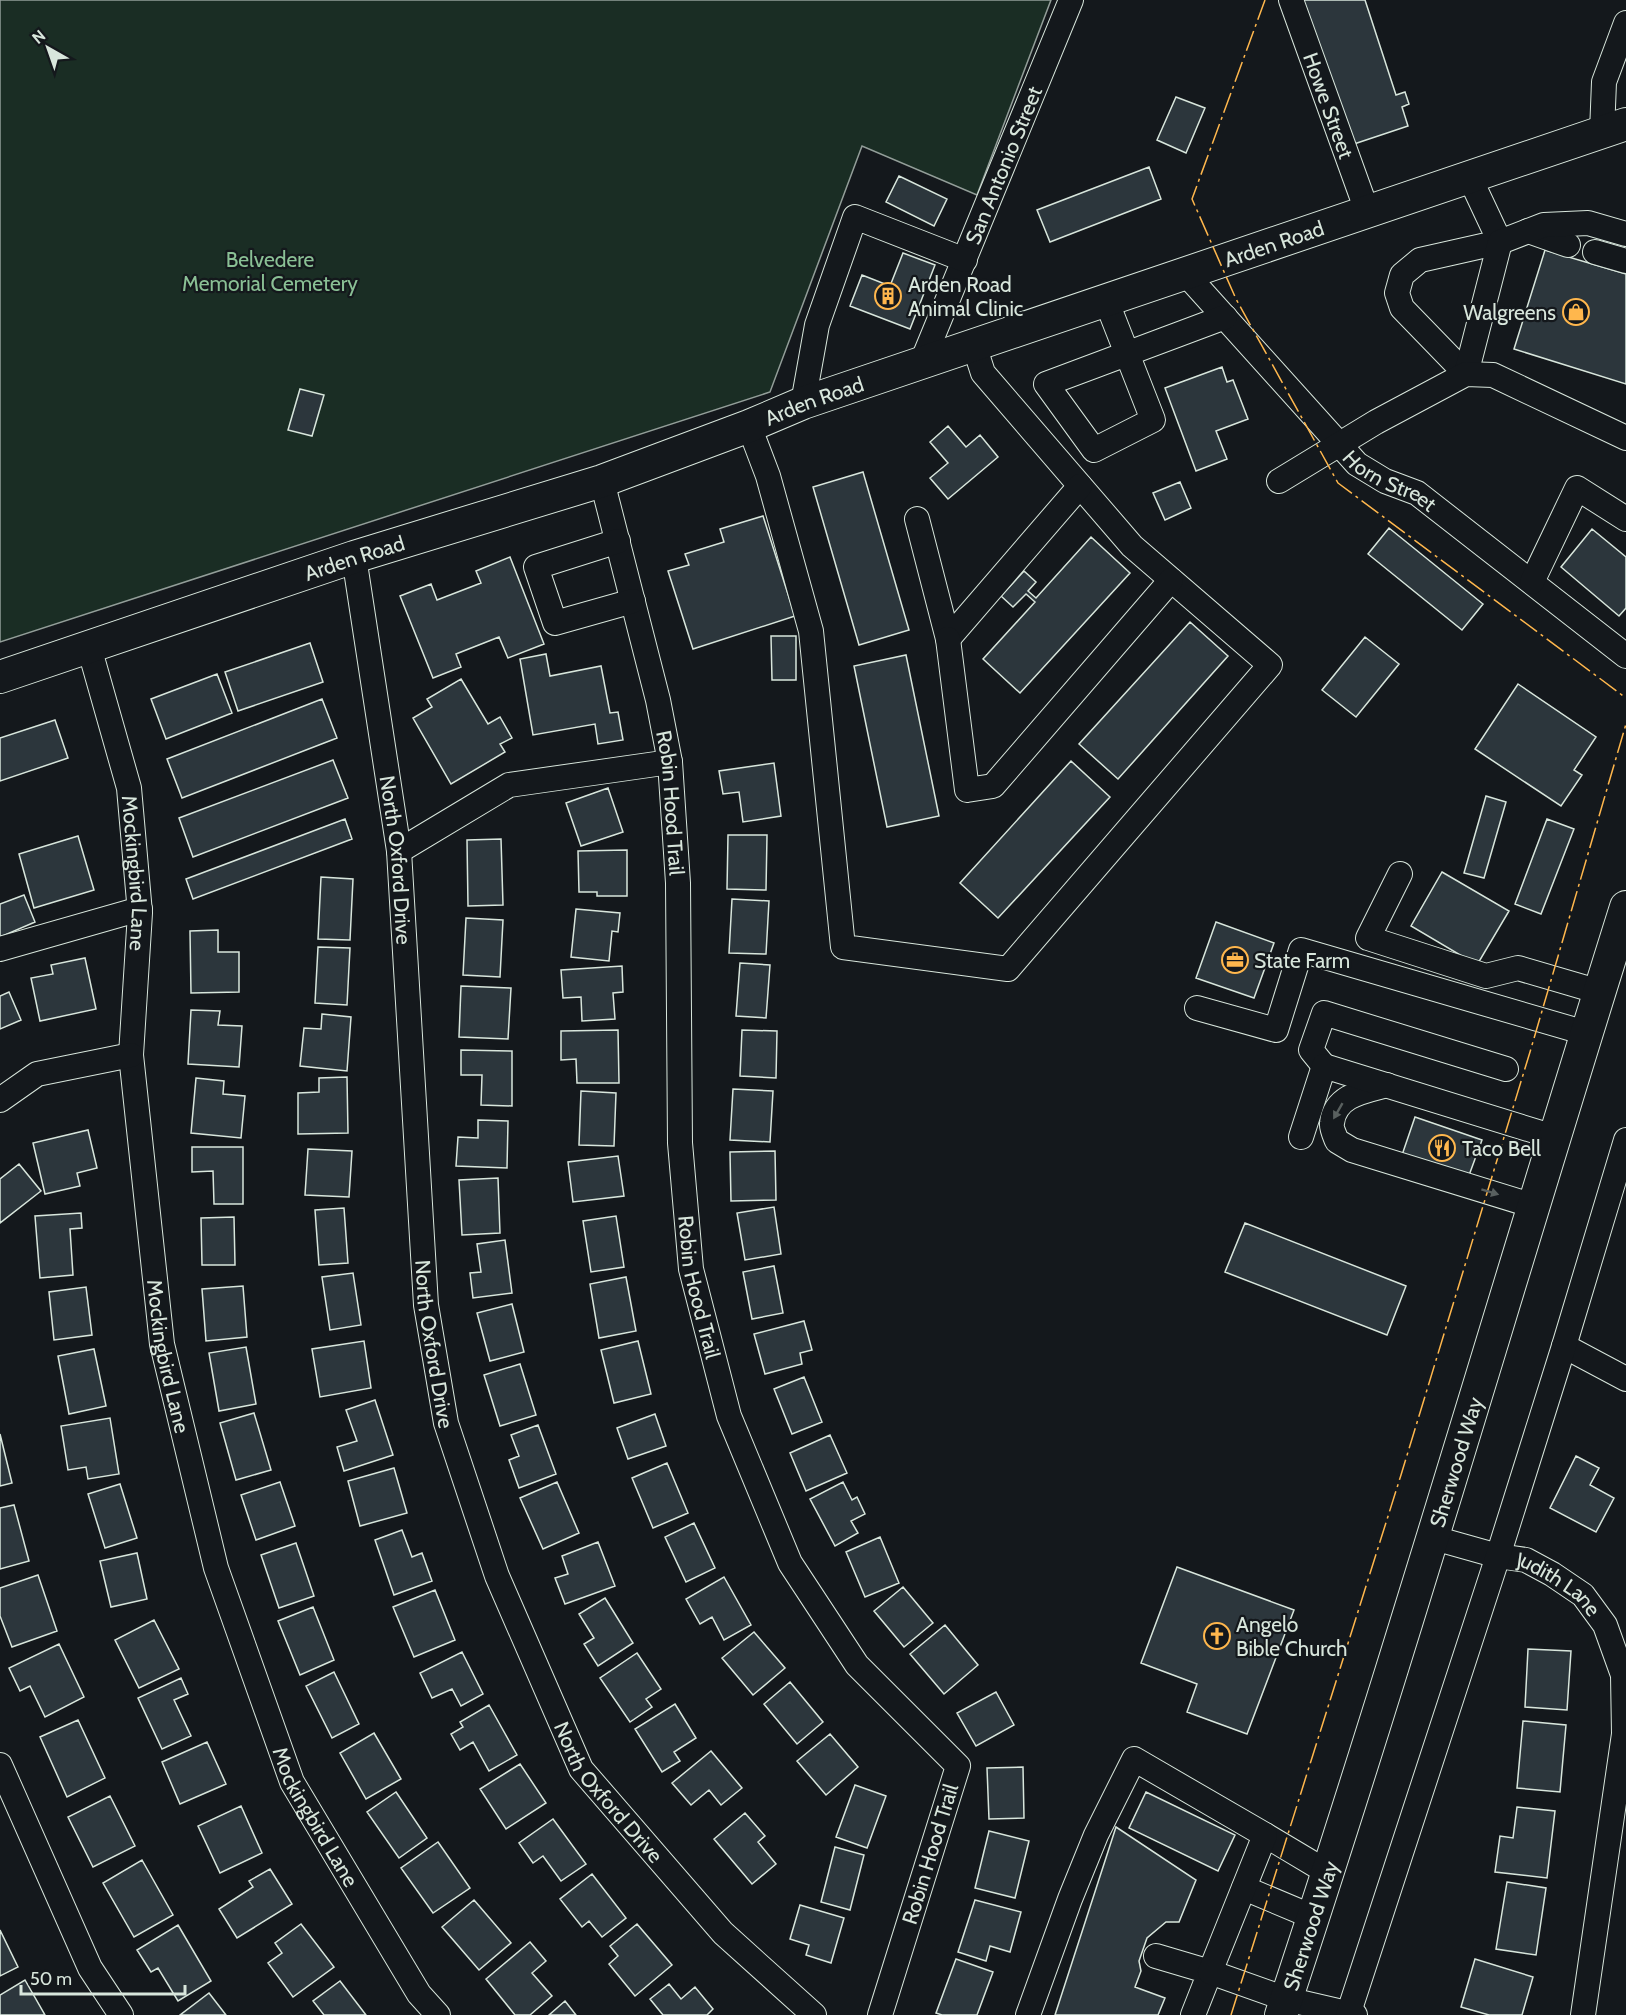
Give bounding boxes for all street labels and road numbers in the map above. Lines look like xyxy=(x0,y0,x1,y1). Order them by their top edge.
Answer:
street label: Howe Street xyxy=(1298,49,1359,162)
street label: San Antonio Street xyxy=(959,82,1047,248)
street label: Arden Road xyxy=(1221,215,1327,272)
street label: Arden Road xyxy=(761,371,867,430)
street label: Horn Street xyxy=(1338,445,1442,516)
street label: Arden Road xyxy=(301,530,407,585)
street label: Robin Hood Trail xyxy=(652,728,690,876)
street label: North Oxford Drive xyxy=(375,774,417,945)
street label: Mockingbird Lane xyxy=(117,794,153,952)
street label: Robin Hood Trail xyxy=(674,1214,726,1361)
street label: North Oxford Drive xyxy=(411,1259,459,1430)
street label: Mockingbird Lane xyxy=(143,1278,196,1436)
street label: Sherwood Way xyxy=(1424,1393,1487,1530)
street label: Judith Lane xyxy=(1514,1546,1607,1621)
street label: North Oxford Drive xyxy=(549,1718,669,1868)
street label: Mockingbird Lane xyxy=(268,1743,364,1891)
street label: Robin Hood Trail xyxy=(897,1781,963,1927)
street label: Sherwood Way xyxy=(1277,1857,1343,1994)

